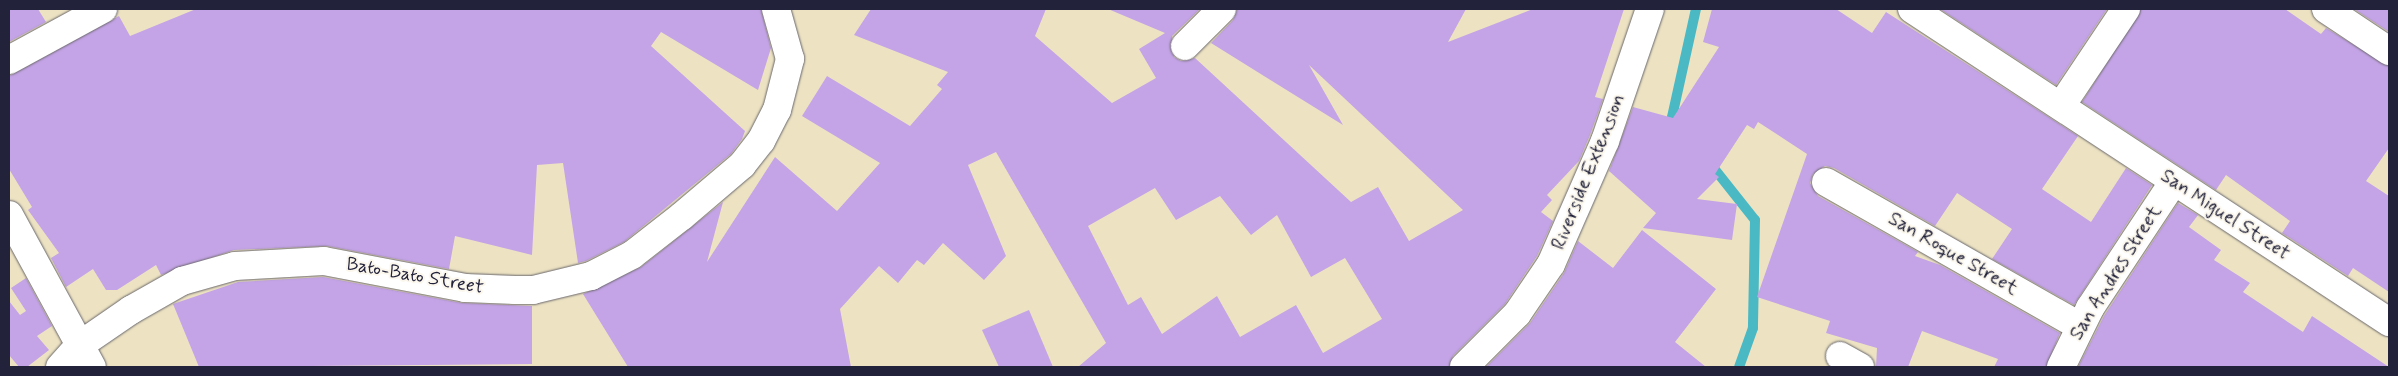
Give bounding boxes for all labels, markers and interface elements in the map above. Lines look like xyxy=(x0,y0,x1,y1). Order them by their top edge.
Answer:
street label: Riverside Extension xyxy=(1548,92,1630,252)
street label: San Miguel Street xyxy=(2158,166,2292,264)
street label: San Andres Street xyxy=(2066,202,2166,344)
street label: San Roque Street xyxy=(1886,209,2020,299)
street label: Bato-Bato Street xyxy=(345,253,485,299)

